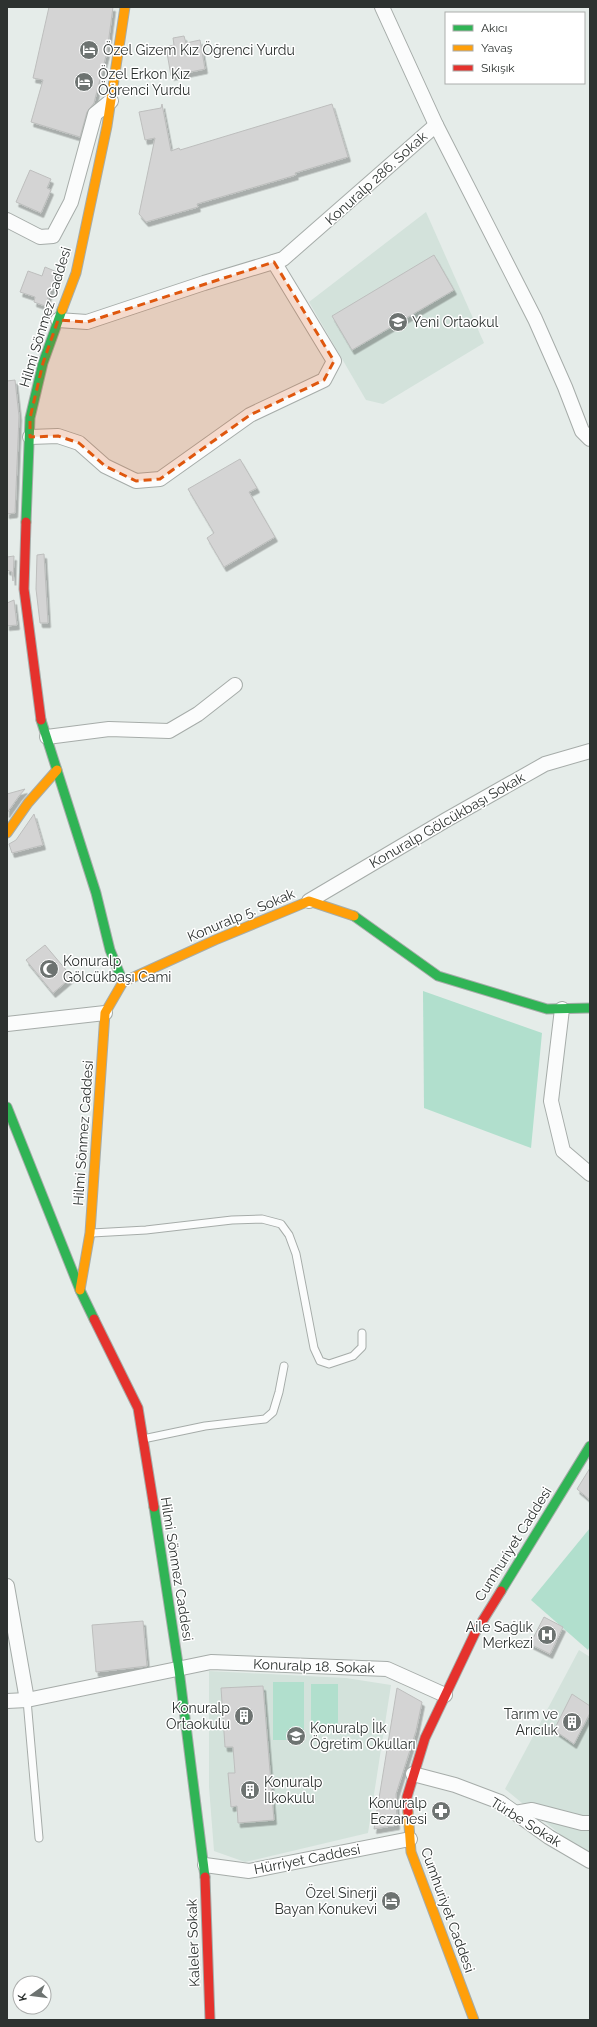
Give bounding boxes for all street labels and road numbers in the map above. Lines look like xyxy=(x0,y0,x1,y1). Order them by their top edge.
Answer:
street label: Konuralp 286. Sokak xyxy=(322,128,431,228)
street label: Hilmi Sönmez Caddesi xyxy=(16,245,74,389)
street label: Konuralp Gölcükbaşı Sokak xyxy=(367,769,528,871)
street label: Konuralp 5. Sokak xyxy=(185,885,298,945)
street label: Hilmi Sönmez Caddesi xyxy=(70,1060,96,1206)
street label: Cumhuriyet Caddesi xyxy=(471,1484,555,1604)
street label: Hilmi Sönmez Caddesi xyxy=(158,1496,196,1642)
street label: Konuralp 18. Sokak xyxy=(253,1656,376,1676)
street label: Türbe Sokak xyxy=(488,1794,565,1850)
street label: Hürriyet Caddesi xyxy=(252,1841,362,1877)
street label: Cumhuriyet Caddesi xyxy=(418,1845,478,1975)
street label: Kaleler Sokak xyxy=(183,1898,203,1987)

